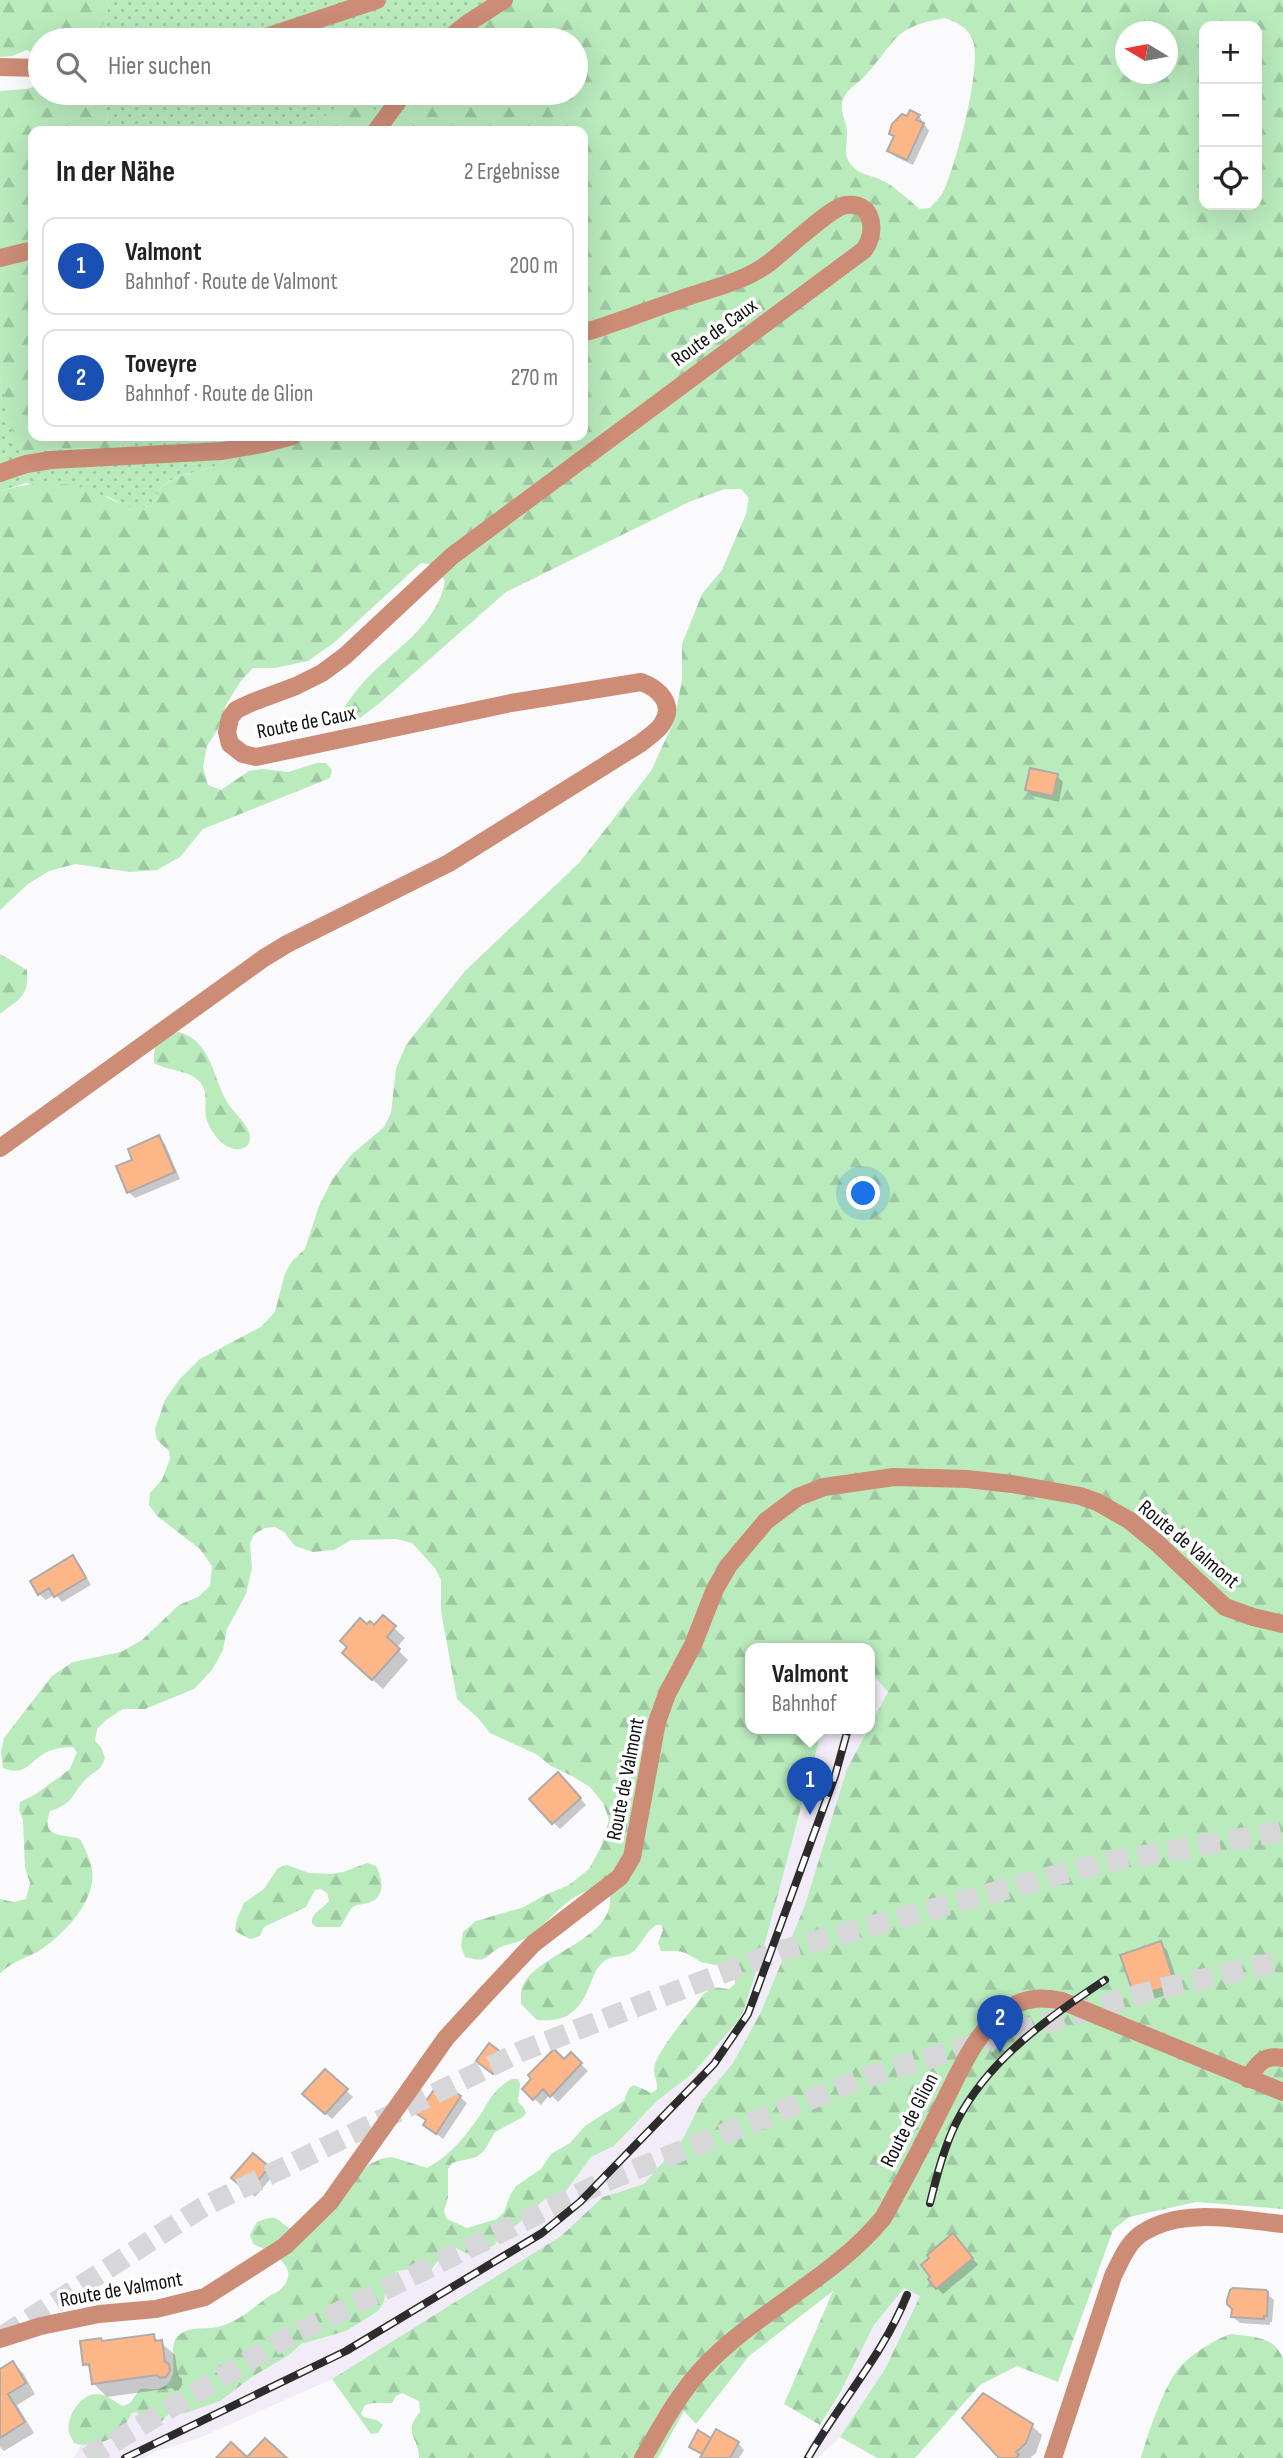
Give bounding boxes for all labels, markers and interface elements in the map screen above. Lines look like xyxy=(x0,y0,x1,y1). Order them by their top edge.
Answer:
north arrow xyxy=(1115,21,1178,84)
map controls xyxy=(1199,21,1262,210)
button: + xyxy=(1199,21,1262,84)
search box xyxy=(28,28,588,105)
icon: search xyxy=(52,48,90,86)
text: Hier suchen xyxy=(108,51,211,82)
button: − xyxy=(1199,84,1262,147)
button: locate xyxy=(1199,147,1262,210)
text: In der Nähe xyxy=(56,154,175,190)
text: 2 Ergebnisse xyxy=(464,158,560,186)
text: Valmont xyxy=(125,237,202,268)
text: 1 xyxy=(76,252,86,280)
text: 200 m xyxy=(510,252,558,280)
text: Bahnhof · Route de Valmont xyxy=(125,268,338,296)
street label: Route de Caux xyxy=(666,293,762,372)
text: Toveyre xyxy=(125,349,197,380)
text: 2 xyxy=(76,364,86,392)
text: 270 m xyxy=(511,364,558,392)
text: Bahnhof · Route de Glion xyxy=(125,380,313,408)
street label: Route de Caux xyxy=(255,701,358,744)
your location xyxy=(846,1176,880,1210)
street label: Route de Valmont xyxy=(1133,1495,1244,1594)
popup xyxy=(745,1643,875,1734)
text: Valmont xyxy=(772,1659,848,1690)
text: Bahnhof xyxy=(772,1690,837,1718)
street label: Route de Valmont xyxy=(601,1716,650,1842)
pin: 1 xyxy=(787,1757,833,1815)
pin: 2 xyxy=(977,1995,1023,2053)
street label: Route de Glion xyxy=(875,2069,944,2171)
street label: Route de Valmont xyxy=(58,2266,184,2313)

